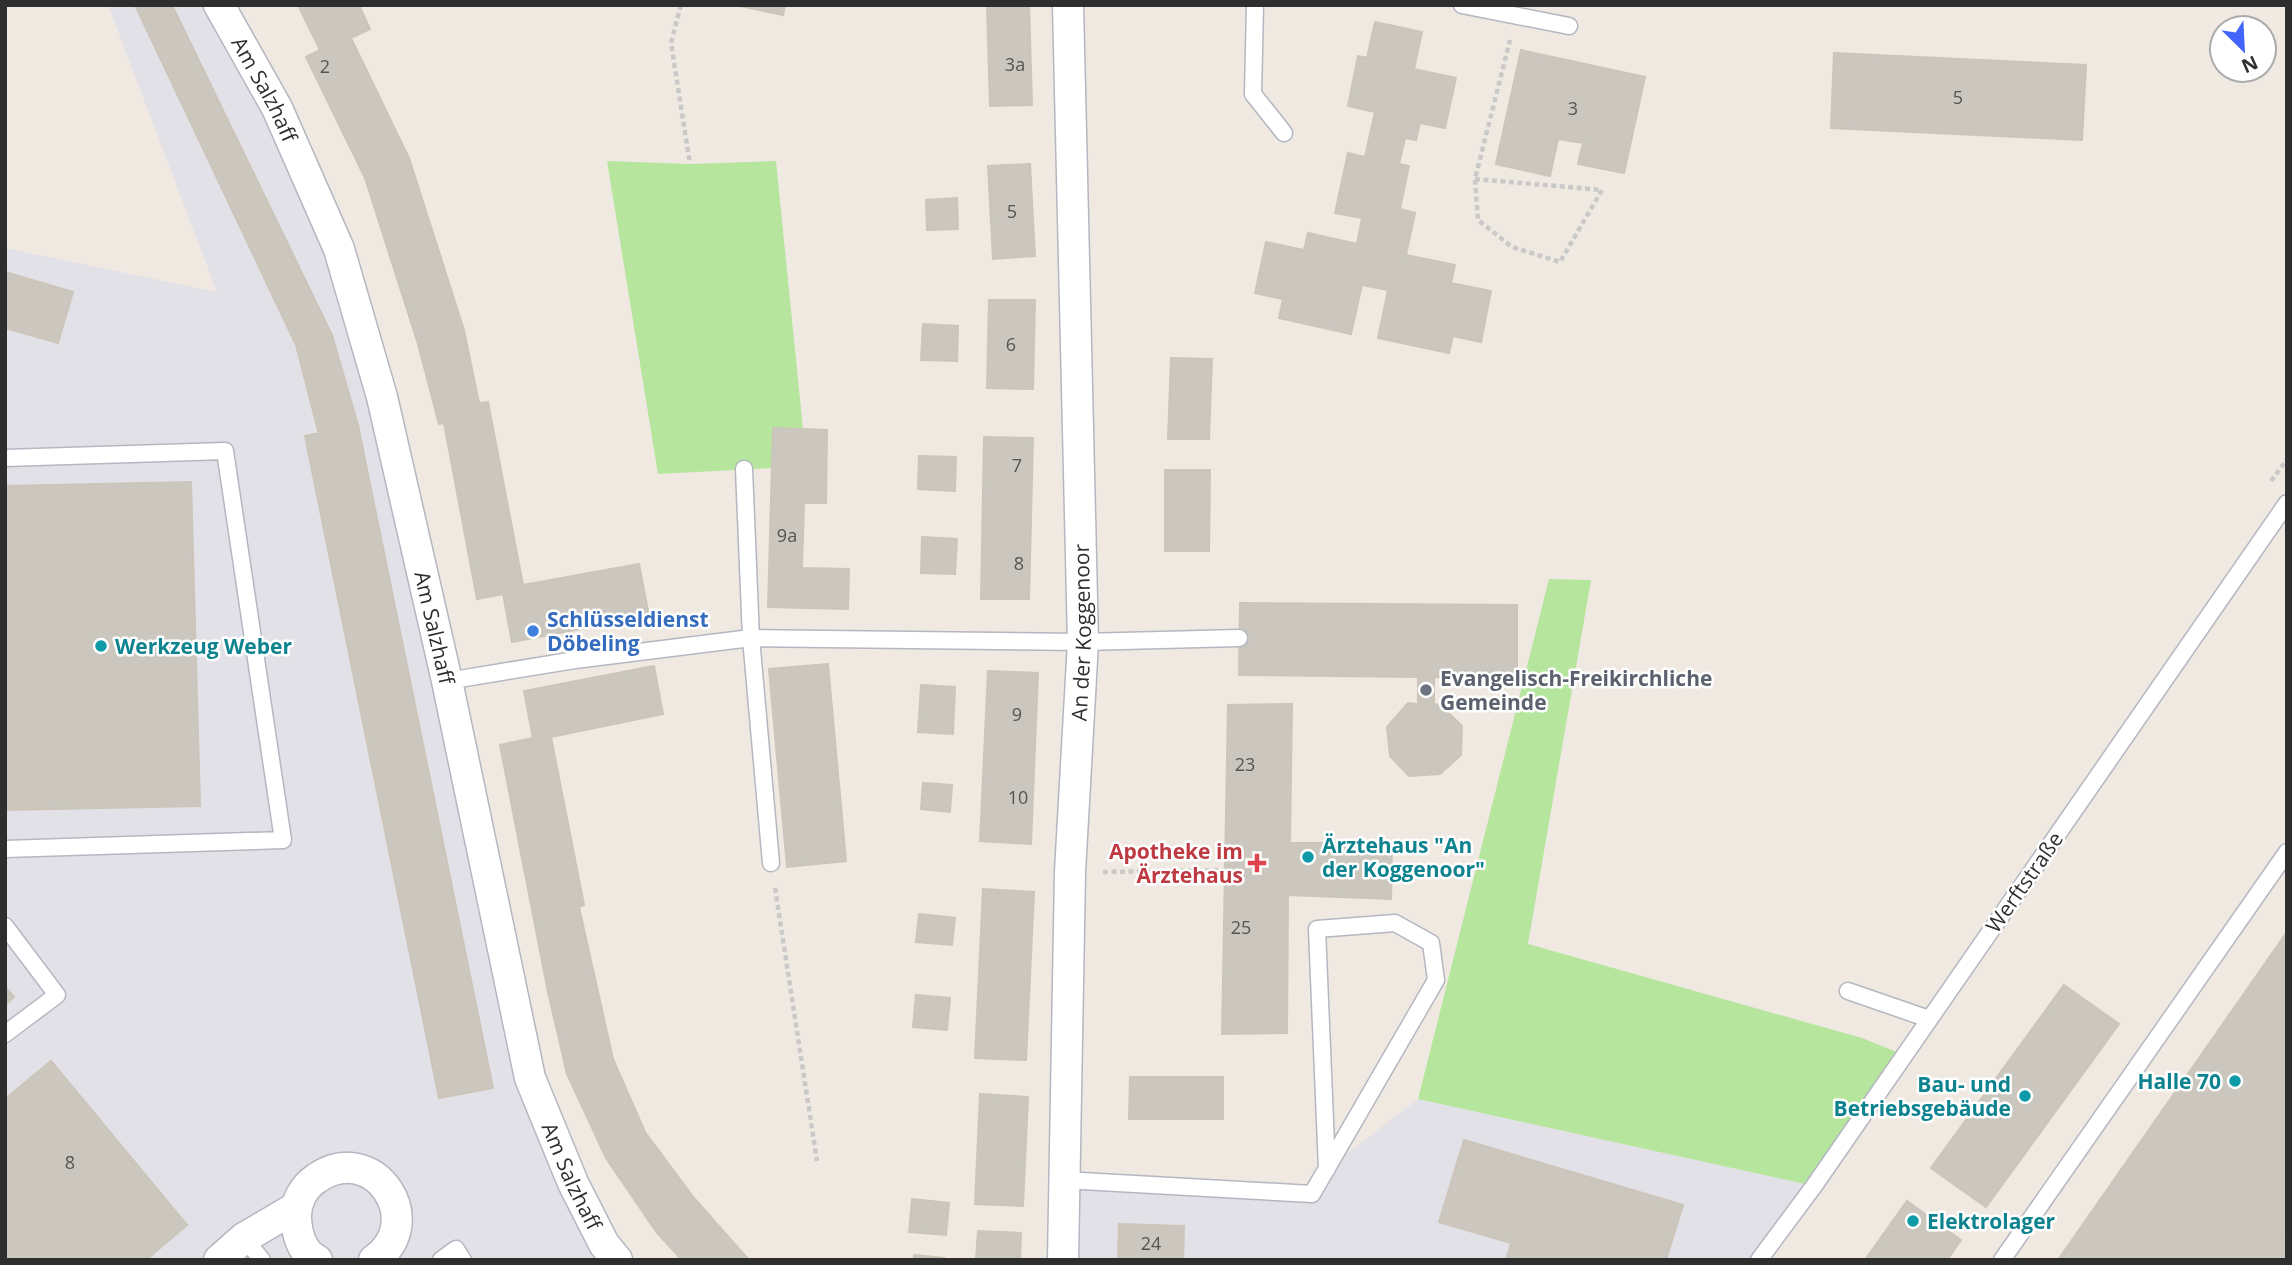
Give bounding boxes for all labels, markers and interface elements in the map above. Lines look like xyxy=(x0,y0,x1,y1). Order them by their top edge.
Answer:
north arrow xyxy=(2208,14,2278,84)
street label: Am Salzhaff xyxy=(226,32,305,148)
text: N xyxy=(2238,50,2262,80)
house number: 3a xyxy=(1005,52,1025,76)
house number: 2 xyxy=(320,54,330,78)
house number: 5 xyxy=(1953,85,1963,109)
house number: 3 xyxy=(1568,96,1578,120)
house number: 5 xyxy=(1007,199,1017,223)
house number: 6 xyxy=(1006,332,1016,356)
house number: 7 xyxy=(1012,453,1022,477)
house number: 9a xyxy=(777,523,797,547)
street label: An der Koggenoor xyxy=(1065,543,1097,722)
house number: 8 xyxy=(1014,551,1024,575)
street label: Am Salzhaff xyxy=(408,568,462,689)
place label: Schlüsseldienst Döbeling xyxy=(547,605,709,657)
marker: Schlüsseldienst Döbeling xyxy=(525,623,541,639)
place label: Werkzeug Weber xyxy=(115,632,292,660)
marker: Werkzeug Weber xyxy=(93,638,109,654)
place label: Evangelisch-Freikirchliche Gemeinde xyxy=(1440,664,1712,716)
marker: Evangelisch-Freikirchliche Gemeinde xyxy=(1418,682,1434,698)
house number: 9 xyxy=(1012,702,1022,726)
house number: 23 xyxy=(1235,752,1255,776)
house number: 10 xyxy=(1008,785,1028,809)
street label: Werftstraße xyxy=(1979,826,2069,938)
place label: Ärztehaus "An der Koggenoor" xyxy=(1322,831,1485,883)
place label: Apotheke im Ärztehaus xyxy=(1109,837,1243,889)
marker: Ärztehaus "An der Koggenoor" xyxy=(1300,849,1316,865)
marker: Apotheke im Ärztehaus xyxy=(1249,855,1265,871)
house number: 25 xyxy=(1231,915,1251,939)
place label: Halle 70 xyxy=(2138,1067,2221,1095)
place label: Bau- und Betriebsgebäude xyxy=(1834,1070,2011,1122)
marker: Halle 70 xyxy=(2227,1073,2243,1089)
marker: Bau- und Betriebsgebäude xyxy=(2017,1088,2033,1104)
street label: Am Salzhaff xyxy=(536,1118,609,1236)
house number: 8 xyxy=(65,1150,75,1174)
place label: Elektrolager xyxy=(1927,1207,2056,1235)
marker: Elektrolager xyxy=(1905,1213,1921,1229)
house number: 24 xyxy=(1141,1231,1161,1255)

